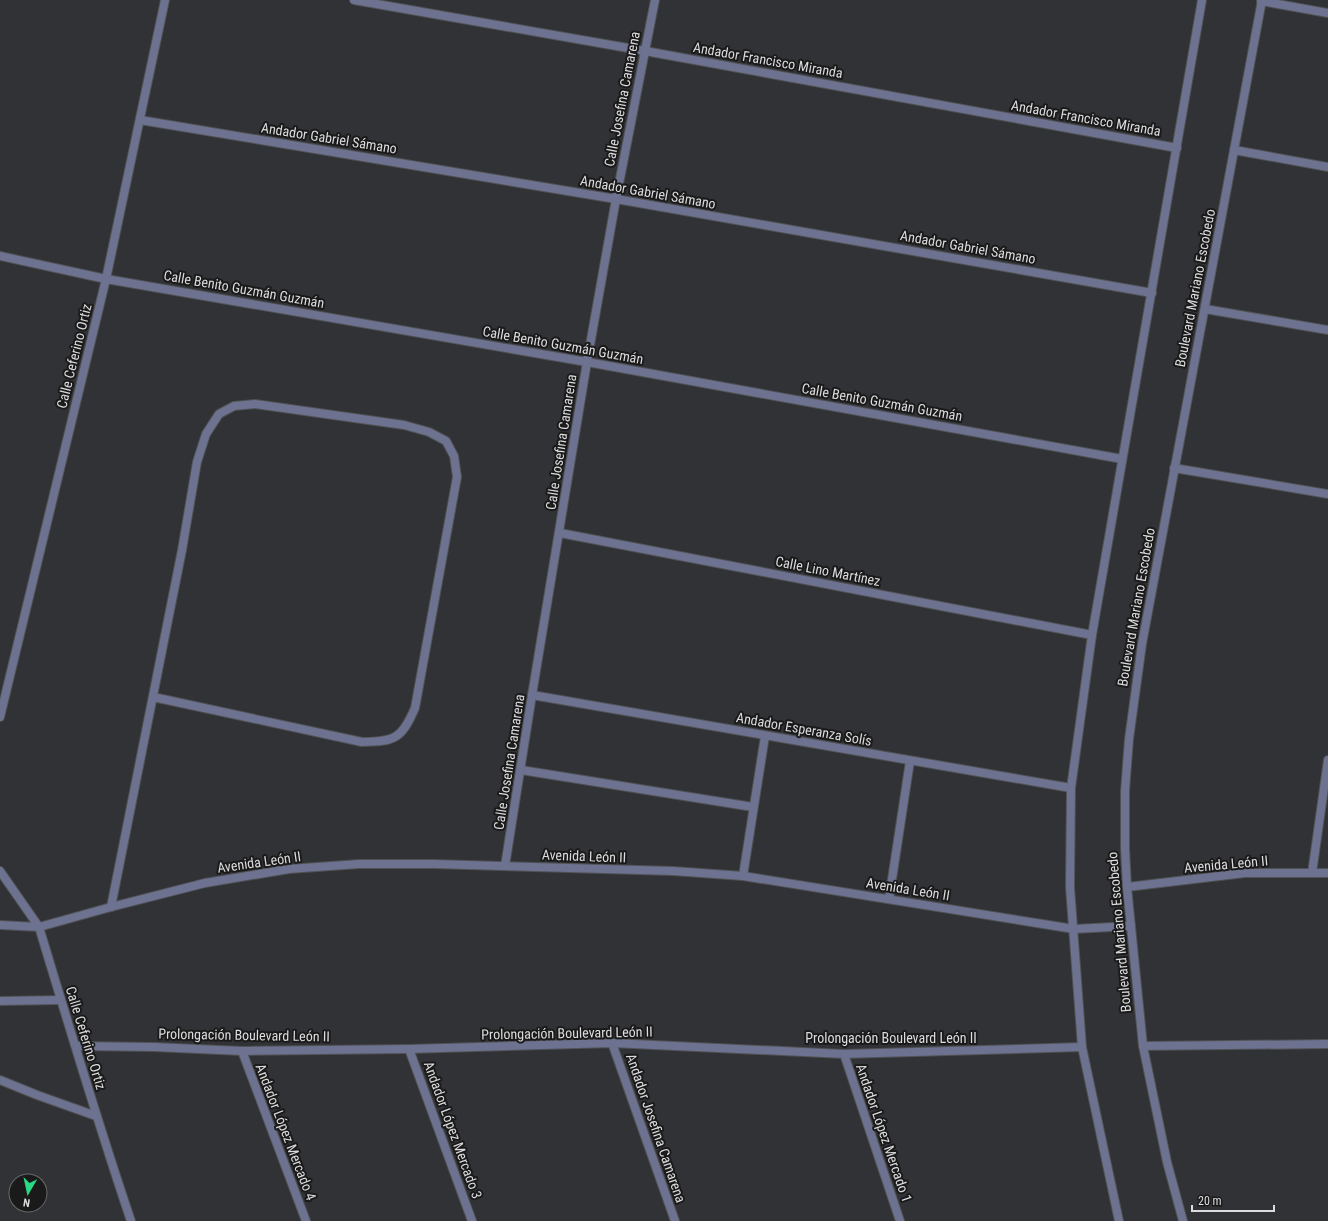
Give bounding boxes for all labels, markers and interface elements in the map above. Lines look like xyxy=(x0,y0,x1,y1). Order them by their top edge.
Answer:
street label: Calle Josefina Camarena xyxy=(601,30,643,168)
street label: Andador Francisco Miranda xyxy=(692,39,844,81)
street label: Andador Francisco Miranda xyxy=(1010,97,1162,139)
street label: Andador Gabriel Sámano xyxy=(260,119,398,157)
street label: Andador Gabriel Sámano xyxy=(579,172,717,212)
street label: Boulevard Mariano Escobedo xyxy=(1172,208,1218,368)
street label: Andador Gabriel Sámano xyxy=(899,227,1037,267)
street label: Calle Benito Guzmán Guzmán xyxy=(162,267,326,311)
street label: Calle Ceferino Ortiz xyxy=(53,302,95,410)
street label: Calle Benito Guzmán Guzmán xyxy=(481,323,645,367)
street label: Calle Josefina Camarena xyxy=(542,373,580,511)
street label: Calle Benito Guzmán Guzmán xyxy=(800,380,964,424)
street label: Boulevard Mariano Escobedo xyxy=(1114,526,1158,688)
street label: Calle Lino Martínez xyxy=(774,553,882,589)
street label: Calle Josefina Camarena xyxy=(490,693,528,831)
street label: Andador Esperanza Solís xyxy=(735,709,873,749)
street label: Avenida León II xyxy=(542,847,626,865)
street label: Avenida León II xyxy=(216,848,302,876)
street label: Boulevard Mariano Escobedo xyxy=(1104,851,1134,1013)
street label: Avenida León II xyxy=(1183,852,1269,876)
street label: Avenida León II xyxy=(865,875,951,903)
street label: Calle Ceferino Ortiz xyxy=(63,984,109,1092)
street label: Prolongación Boulevard León II xyxy=(481,1024,653,1042)
street label: Prolongación Boulevard León II xyxy=(158,1026,330,1044)
street label: Prolongación Boulevard León II xyxy=(805,1030,977,1046)
street label: Andador Josefina Camarena xyxy=(623,1051,689,1205)
street label: Andador López Mercado 3 xyxy=(421,1059,485,1201)
street label: Andador López Mercado 4 xyxy=(253,1061,319,1203)
street label: Andador López Mercado 1 xyxy=(853,1062,915,1204)
north arrow xyxy=(8,1173,48,1213)
scale bar xyxy=(1192,1187,1274,1213)
text: 20 m xyxy=(1198,1194,1222,1208)
text: N xyxy=(22,1195,31,1209)

